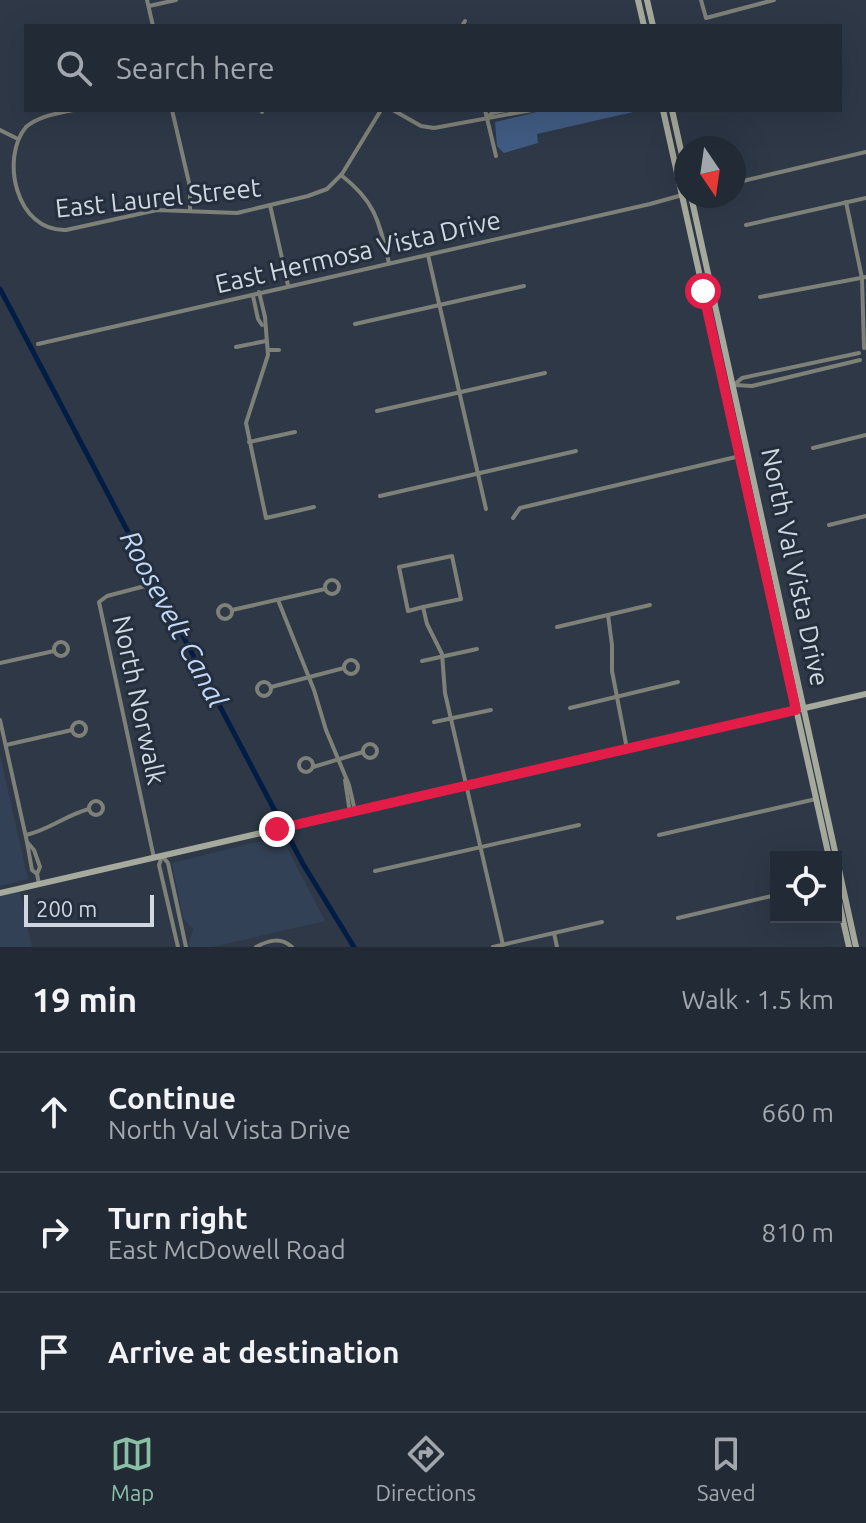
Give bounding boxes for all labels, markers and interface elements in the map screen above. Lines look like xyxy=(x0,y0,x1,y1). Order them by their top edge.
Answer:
search box xyxy=(24,24,842,112)
icon: search xyxy=(52,46,96,90)
text: Search here xyxy=(116,51,275,85)
north arrow xyxy=(674,136,746,208)
street label: East Laurel Street xyxy=(54,172,262,223)
street label: East Hermosa Vista Drive xyxy=(212,205,503,298)
route start xyxy=(685,273,721,309)
street label: North Val Vista Drive xyxy=(756,445,835,689)
water label: Roosevelt Canal xyxy=(115,525,234,713)
street label: North Norwalk xyxy=(107,613,172,787)
route end xyxy=(259,811,295,847)
map controls xyxy=(770,851,842,923)
button: locate xyxy=(770,851,842,923)
scale bar xyxy=(24,891,154,927)
text: 200 m xyxy=(36,896,97,921)
text: 19 min xyxy=(32,980,137,1018)
text: Walk · 1.5 km xyxy=(682,985,834,1014)
text: Continue xyxy=(108,1081,236,1115)
icon: ahead xyxy=(32,1090,76,1134)
text: 660 m xyxy=(762,1098,834,1127)
text: North Val Vista Drive xyxy=(108,1115,351,1144)
text: Turn right xyxy=(108,1201,248,1235)
icon: right xyxy=(32,1210,76,1254)
text: 810 m xyxy=(762,1218,834,1247)
text: East McDowell Road xyxy=(108,1235,346,1264)
icon: arrive xyxy=(32,1330,76,1374)
text: Arrive at destination xyxy=(108,1335,400,1369)
tab: Map xyxy=(110,1432,154,1505)
tab: Directions xyxy=(375,1432,476,1505)
tab: Saved xyxy=(697,1432,756,1505)

